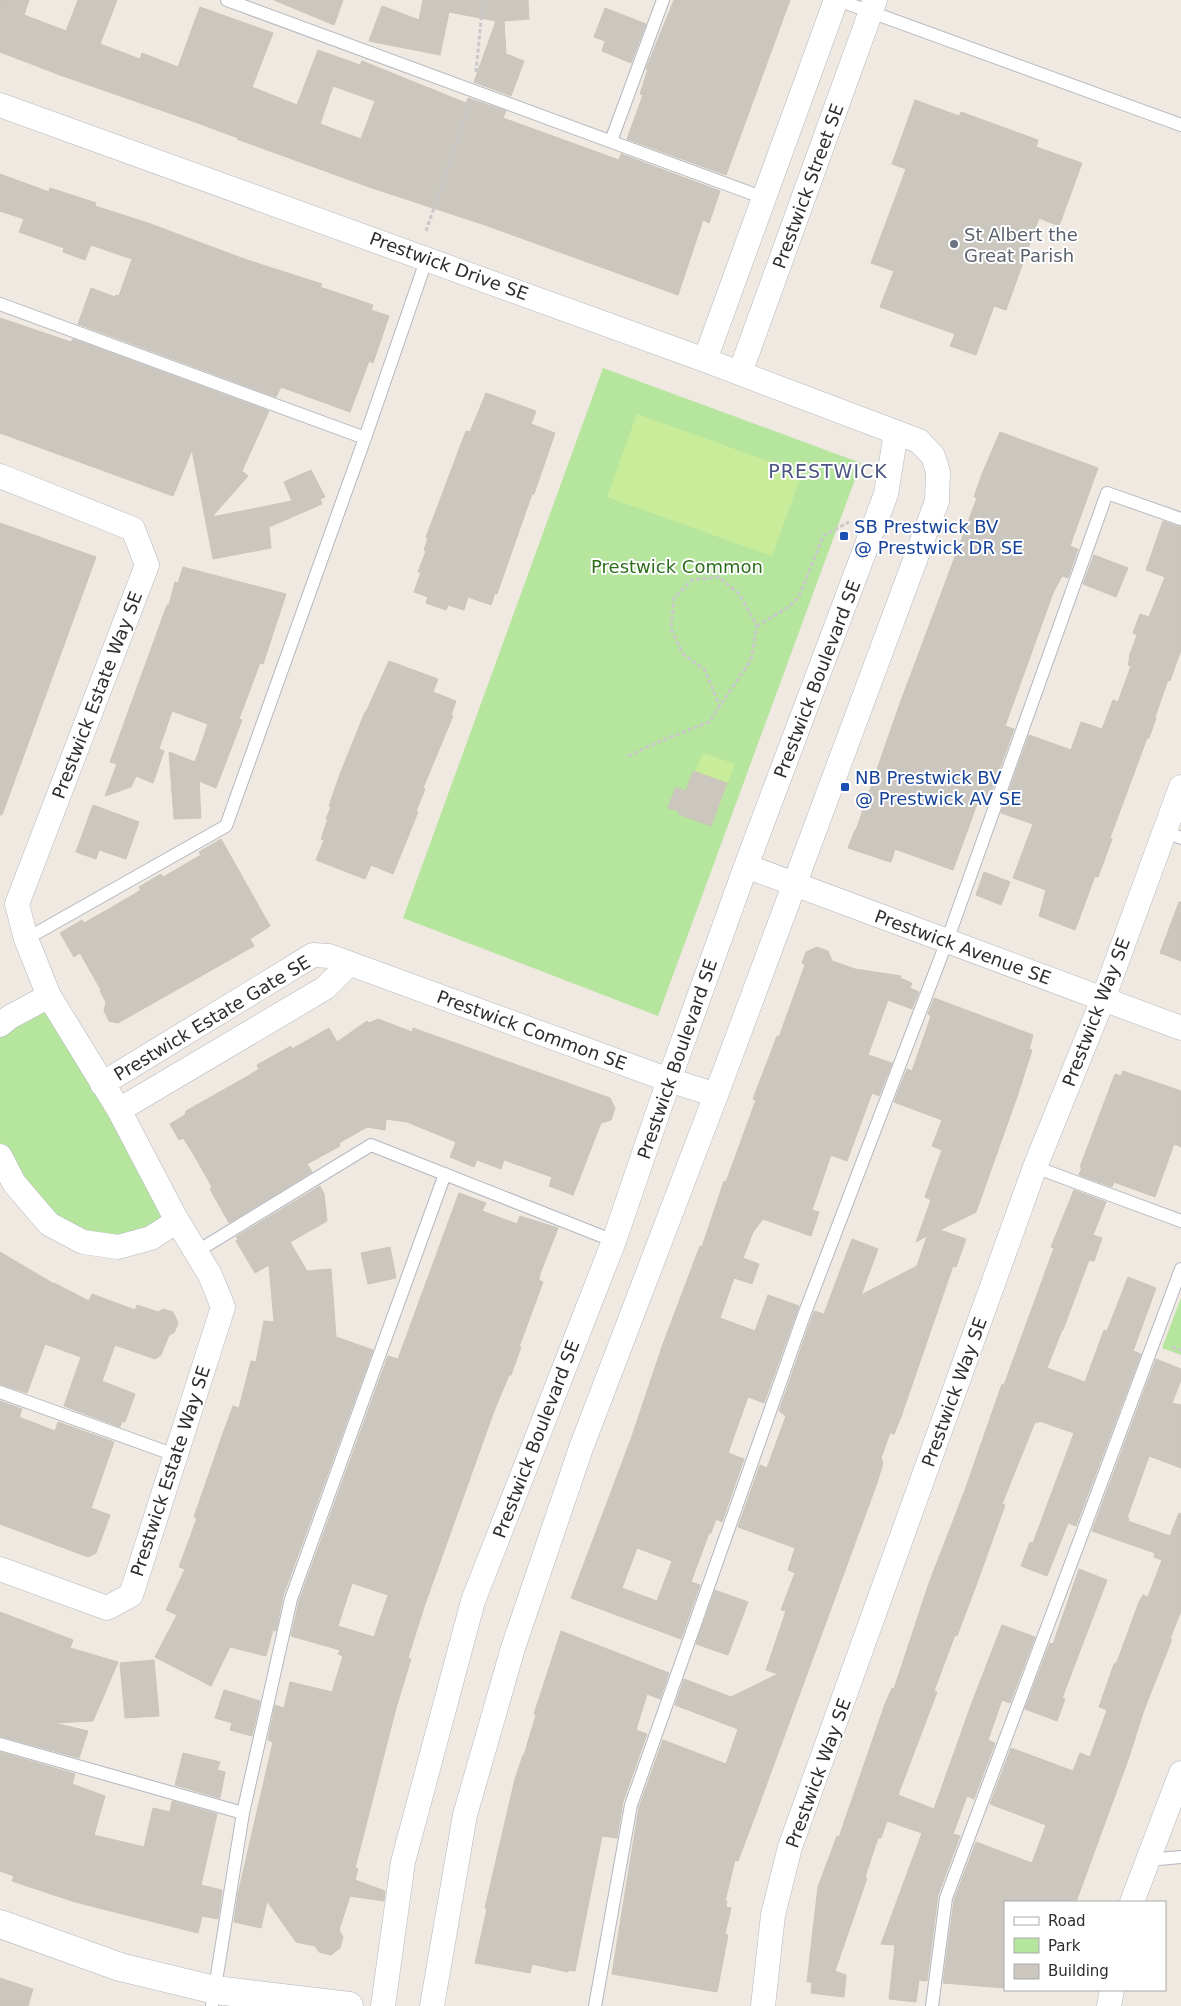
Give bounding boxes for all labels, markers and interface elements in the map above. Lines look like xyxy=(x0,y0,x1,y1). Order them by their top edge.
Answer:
street label: Prestwick Street SE xyxy=(768,101,848,271)
place label: St Albert the Great Parish xyxy=(964,224,1078,266)
street label: Prestwick Drive SE xyxy=(367,228,531,304)
marker: St Albert the Great Parish xyxy=(948,238,960,250)
district label: PRESTWICK xyxy=(768,460,888,482)
place label: SB Prestwick BV @ Prestwick DR SE xyxy=(854,516,1023,558)
marker: SB Prestwick BV @ Prestwick DR SE xyxy=(838,530,850,542)
park label: Prestwick Common xyxy=(591,556,763,577)
street label: Prestwick Boulevard SE xyxy=(770,577,864,781)
street label: Prestwick Estate Way SE xyxy=(48,588,146,802)
place label: NB Prestwick BV @ Prestwick AV SE xyxy=(855,767,1022,809)
marker: NB Prestwick BV @ Prestwick AV SE xyxy=(839,781,851,793)
street label: Prestwick Avenue SE xyxy=(872,905,1054,989)
street label: Prestwick Way SE xyxy=(1058,935,1134,1089)
street label: Prestwick Estate Gate SE xyxy=(110,951,314,1085)
street label: Prestwick Boulevard SE xyxy=(633,956,721,1162)
street label: Prestwick Common SE xyxy=(434,986,630,1074)
street label: Prestwick Way SE xyxy=(917,1314,991,1470)
street label: Prestwick Boulevard SE xyxy=(489,1337,583,1541)
street label: Prestwick Estate Way SE xyxy=(126,1363,214,1579)
street label: Prestwick Way SE xyxy=(781,1695,855,1851)
legend xyxy=(1004,1901,1166,1991)
text: Road xyxy=(1048,1912,1086,1930)
text: Park xyxy=(1048,1937,1081,1955)
text: Building xyxy=(1048,1962,1109,1980)

